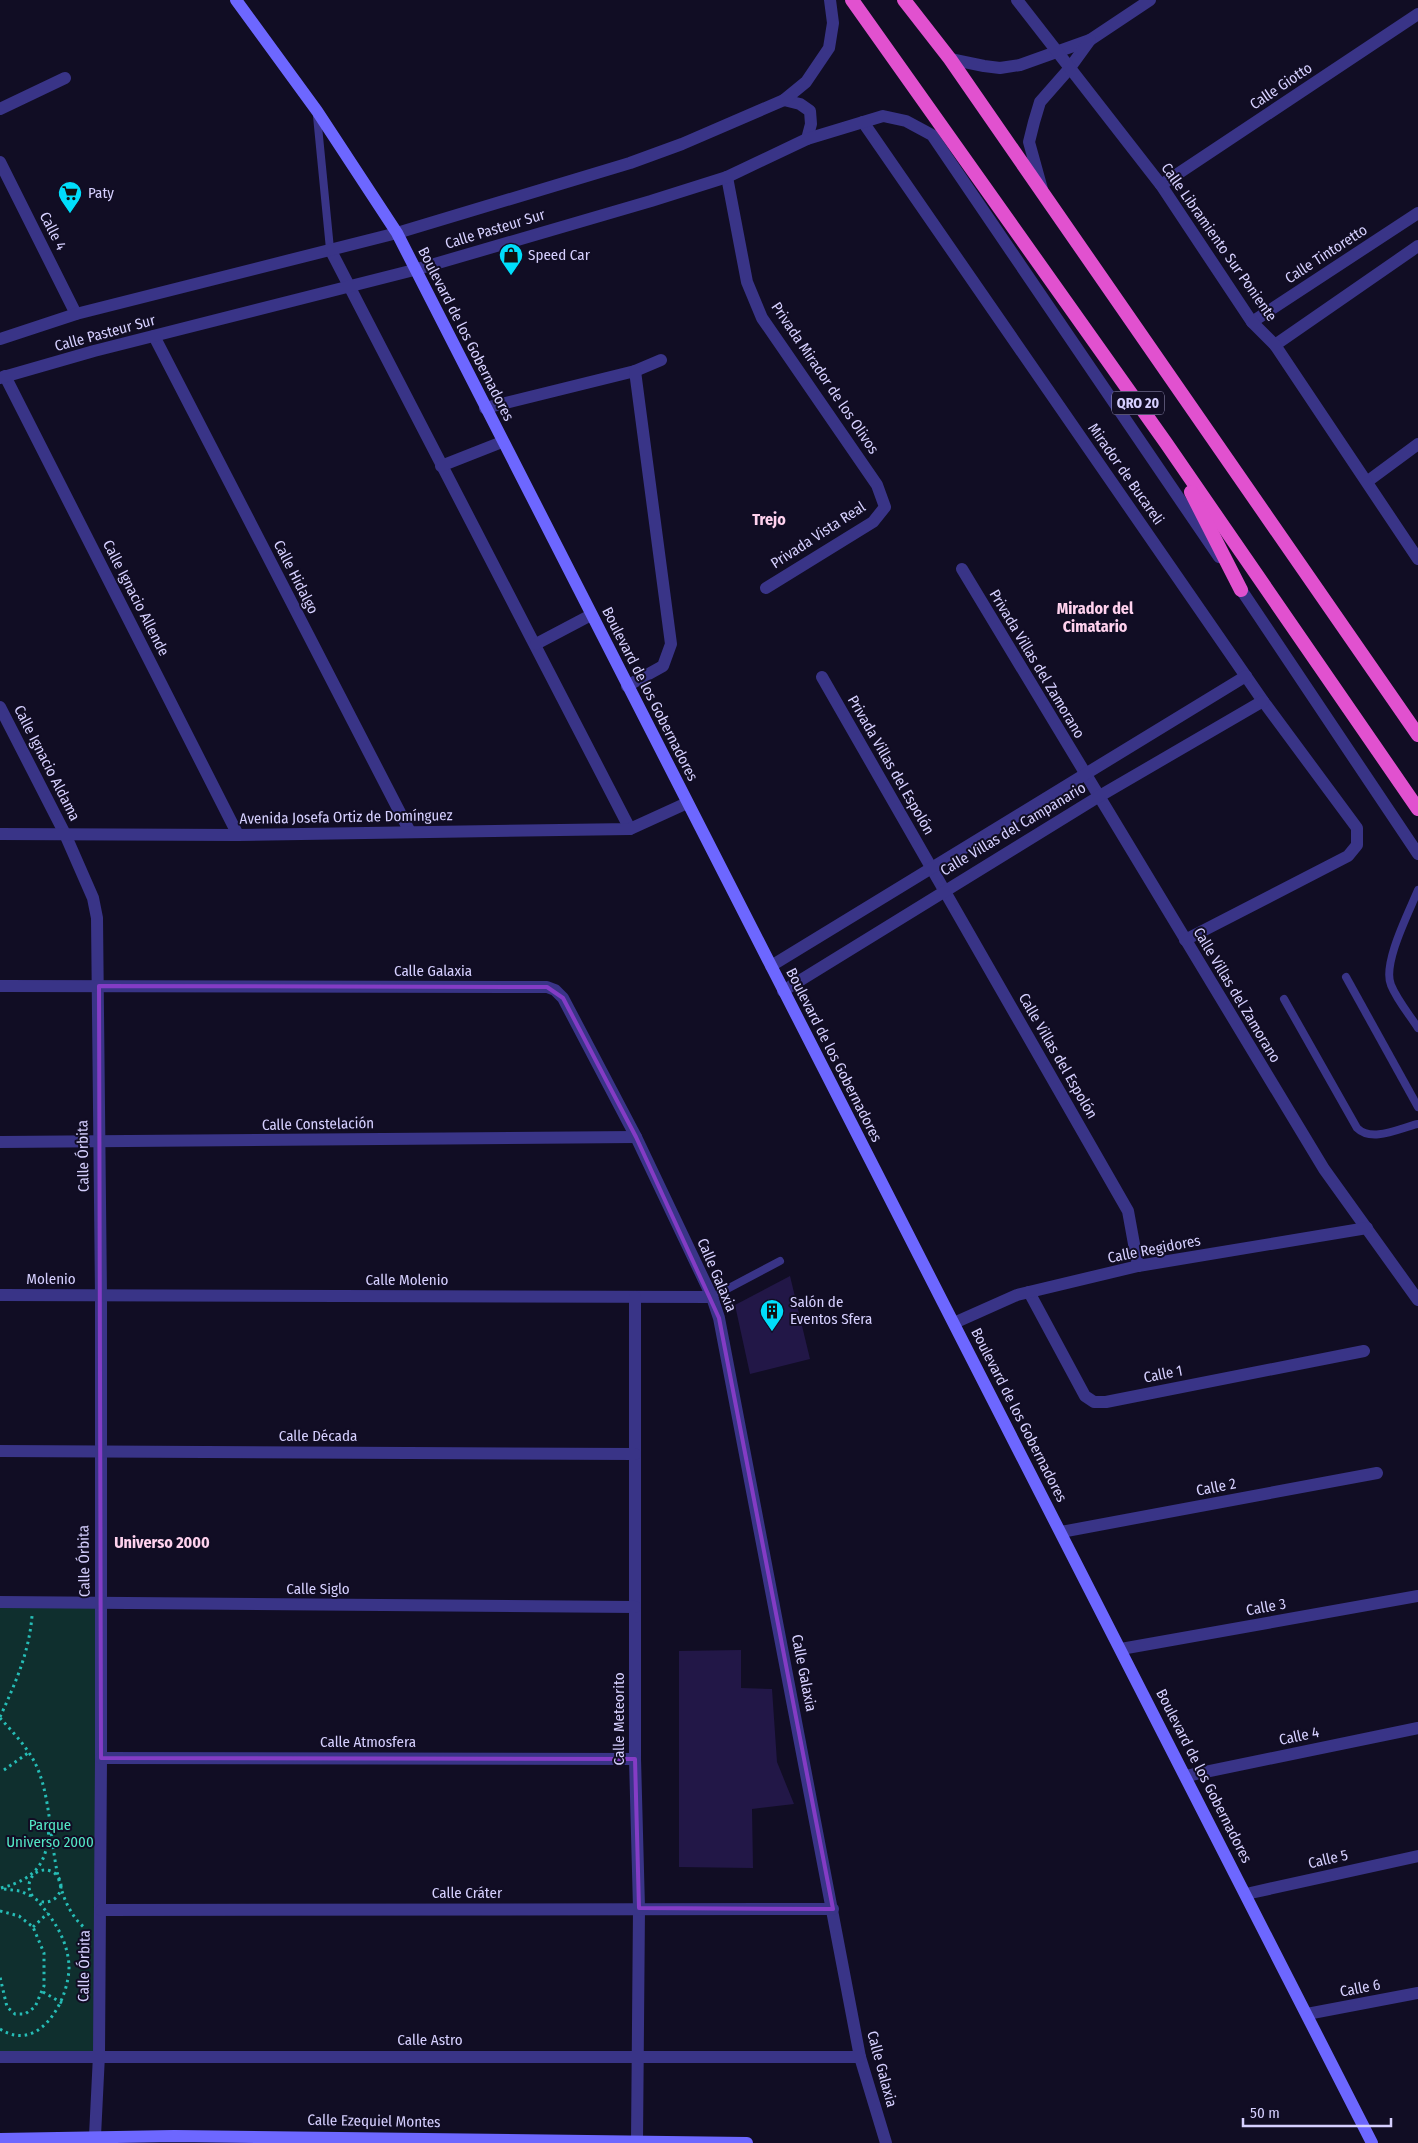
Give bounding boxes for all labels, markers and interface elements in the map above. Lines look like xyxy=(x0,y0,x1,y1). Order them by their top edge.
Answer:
street label: Calle Giotto xyxy=(1246,59,1316,113)
street label: Calle Libramiento Sur Poniente xyxy=(1157,159,1281,325)
supermarket icon: Paty xyxy=(57,180,83,214)
place label: Paty xyxy=(88,184,114,202)
street label: Calle Pasteur Sur xyxy=(443,205,548,253)
street label: Calle 4 xyxy=(36,209,70,253)
street label: Calle Tintoretto xyxy=(1282,221,1371,287)
shop icon: Speed Car xyxy=(498,242,524,276)
street label: Boulevard de los Gobernadores xyxy=(414,244,518,424)
place label: Speed Car xyxy=(528,246,591,264)
street label: Privada Mirador de los Olivos xyxy=(767,299,883,457)
street label: Calle Pasteur Sur xyxy=(53,311,158,355)
road number: QRO 20 xyxy=(1112,392,1164,414)
street label: Mirador de Bucareli xyxy=(1084,420,1168,528)
street label: Privada Vista Real xyxy=(767,498,869,572)
district label: Trejo xyxy=(752,510,786,529)
street label: Calle Ignacio Allende xyxy=(99,537,173,659)
street label: Calle Hidalgo xyxy=(270,537,322,617)
street label: Privada Villas del Zamorano xyxy=(985,586,1089,742)
district label: Mirador del Cimatario xyxy=(1057,599,1134,636)
street label: Boulevard de los Gobernadores xyxy=(598,604,702,784)
street label: Privada Villas del Espolón xyxy=(844,692,938,838)
street label: Calle Ignacio Aldama xyxy=(10,702,84,824)
street label: Calle Villas del Campanario xyxy=(937,778,1089,880)
street label: Avenida Josefa Ortiz de Domínguez xyxy=(239,806,453,828)
street label: Calle Villas del Zamorano xyxy=(1190,924,1285,1066)
street label: Calle Galaxia xyxy=(394,962,472,980)
street label: Boulevard de los Gobernadores xyxy=(782,965,886,1145)
street label: Calle Villas del Espolón xyxy=(1015,990,1101,1122)
street label: Calle Constelación xyxy=(262,1114,374,1134)
street label: Calle Órbita xyxy=(73,1120,93,1192)
street label: Calle Regidores xyxy=(1106,1231,1202,1267)
street label: Calle Galaxia xyxy=(693,1235,741,1315)
street label: Molenio xyxy=(26,1270,76,1288)
street label: Calle Molenio xyxy=(366,1271,449,1289)
place label: Salón de Eventos Sfera xyxy=(790,1293,872,1328)
building icon: Salón de Eventos Sfera xyxy=(759,1298,785,1332)
street label: Boulevard de los Gobernadores xyxy=(967,1325,1071,1505)
street label: Calle 1 xyxy=(1142,1361,1184,1387)
street label: Calle Década xyxy=(279,1427,357,1445)
street label: Calle 2 xyxy=(1195,1474,1238,1500)
street label: Calle Órbita xyxy=(74,1525,94,1597)
district label: Universo 2000 xyxy=(114,1533,210,1552)
street label: Calle Siglo xyxy=(286,1580,350,1598)
street label: Calle 3 xyxy=(1245,1595,1288,1619)
street label: Calle Galaxia xyxy=(788,1633,820,1713)
street label: Calle Meteorito xyxy=(610,1672,628,1766)
street label: Boulevard de los Gobernadores xyxy=(1152,1686,1256,1866)
street label: Calle 4 xyxy=(1277,1723,1321,1749)
street label: Calle Atmosfera xyxy=(320,1733,416,1751)
park label: Parque Universo 2000 xyxy=(6,1816,94,1851)
street label: Calle 5 xyxy=(1306,1846,1350,1872)
street label: Calle Cráter xyxy=(432,1884,503,1902)
street label: Calle Órbita xyxy=(74,1930,94,2002)
street label: Calle 6 xyxy=(1338,1975,1382,2001)
street label: Calle Galaxia xyxy=(863,2029,901,2109)
street label: Calle Astro xyxy=(397,2031,463,2049)
scale bar xyxy=(1243,2096,1390,2128)
text: 50 m xyxy=(1250,2104,1280,2122)
street label: Calle Ezequiel Montes xyxy=(307,2111,441,2131)

